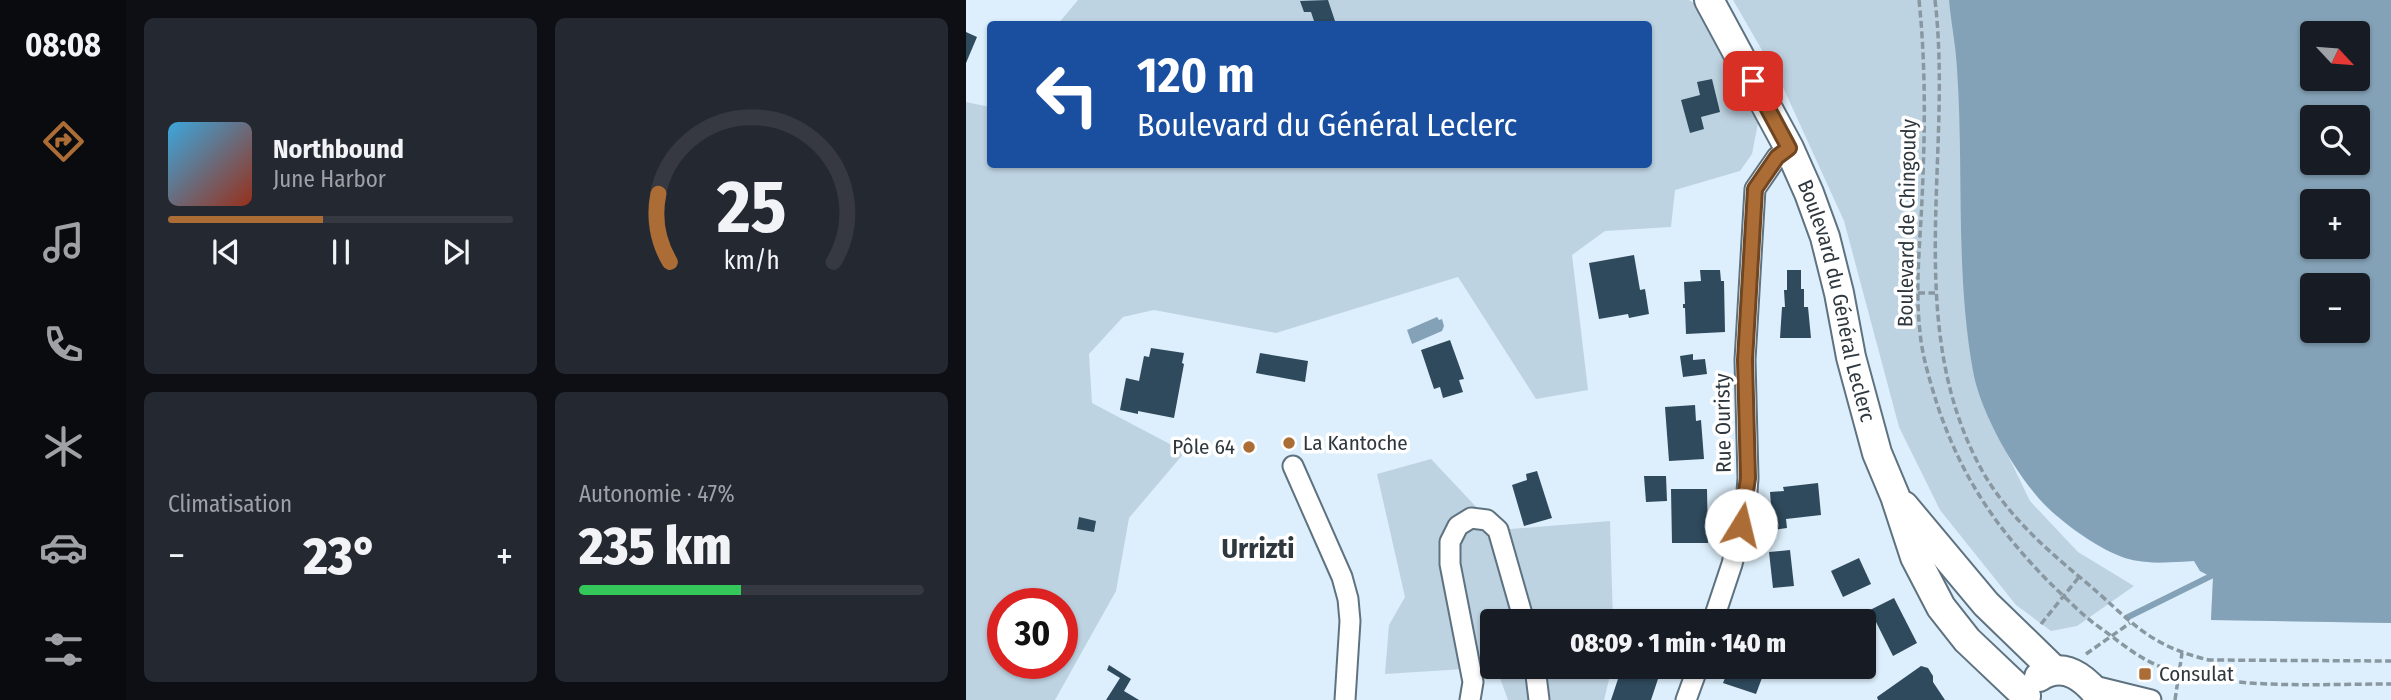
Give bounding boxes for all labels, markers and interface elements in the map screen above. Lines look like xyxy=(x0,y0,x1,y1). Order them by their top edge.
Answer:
north arrow xyxy=(2300,21,2370,91)
map controls xyxy=(2300,21,2370,343)
text: 08:08 xyxy=(25,26,101,64)
text: 120 m xyxy=(1137,46,1255,105)
icon: left xyxy=(1022,49,1113,140)
pin xyxy=(1723,51,1783,111)
icon: arrive xyxy=(1734,62,1772,100)
button: search xyxy=(2300,105,2370,175)
text: Boulevard du Général Leclerc xyxy=(1137,106,1517,144)
icon: directions xyxy=(39,117,88,166)
street label: Boulevard de Chingoudy xyxy=(1892,118,1922,327)
text: Northbound xyxy=(273,134,404,165)
text: June Harbor xyxy=(273,165,386,193)
text: 25 xyxy=(716,165,786,252)
street label: Boulevard du Général Leclerc xyxy=(1792,176,1881,425)
button: + xyxy=(2300,189,2370,259)
icon: music xyxy=(39,218,88,267)
icon: previous xyxy=(207,233,245,271)
icon: pause xyxy=(322,233,360,271)
icon: next xyxy=(437,233,475,271)
text: km/h xyxy=(724,246,779,276)
button: − xyxy=(2300,273,2370,343)
icon: phone xyxy=(39,320,88,369)
street label: Rue Ouristy xyxy=(1709,372,1737,473)
icon: climate xyxy=(39,422,88,471)
place label: La Kantoche xyxy=(1303,430,1408,456)
place label: Pôle 64 xyxy=(1172,434,1235,460)
marker: La Kantoche xyxy=(1281,435,1297,451)
marker: Pôle 64 xyxy=(1241,439,1257,455)
text: Autonomie · 47% xyxy=(579,480,735,508)
position arrow xyxy=(1704,488,1778,562)
text: Climatisation xyxy=(168,490,292,518)
text: 235 km xyxy=(579,515,732,578)
icon: car xyxy=(39,523,88,572)
text: 23° xyxy=(304,525,377,588)
district label: Urrizti xyxy=(1222,532,1295,565)
text: − xyxy=(168,533,185,579)
text: + xyxy=(496,533,513,579)
speed limit sign: 30 xyxy=(987,588,1078,679)
icon: filters xyxy=(39,625,88,674)
text: 08:09 · 1 min · 140 m xyxy=(1570,628,1786,659)
place label: Consulat xyxy=(2159,661,2234,687)
marker: Consulat xyxy=(2137,666,2153,682)

